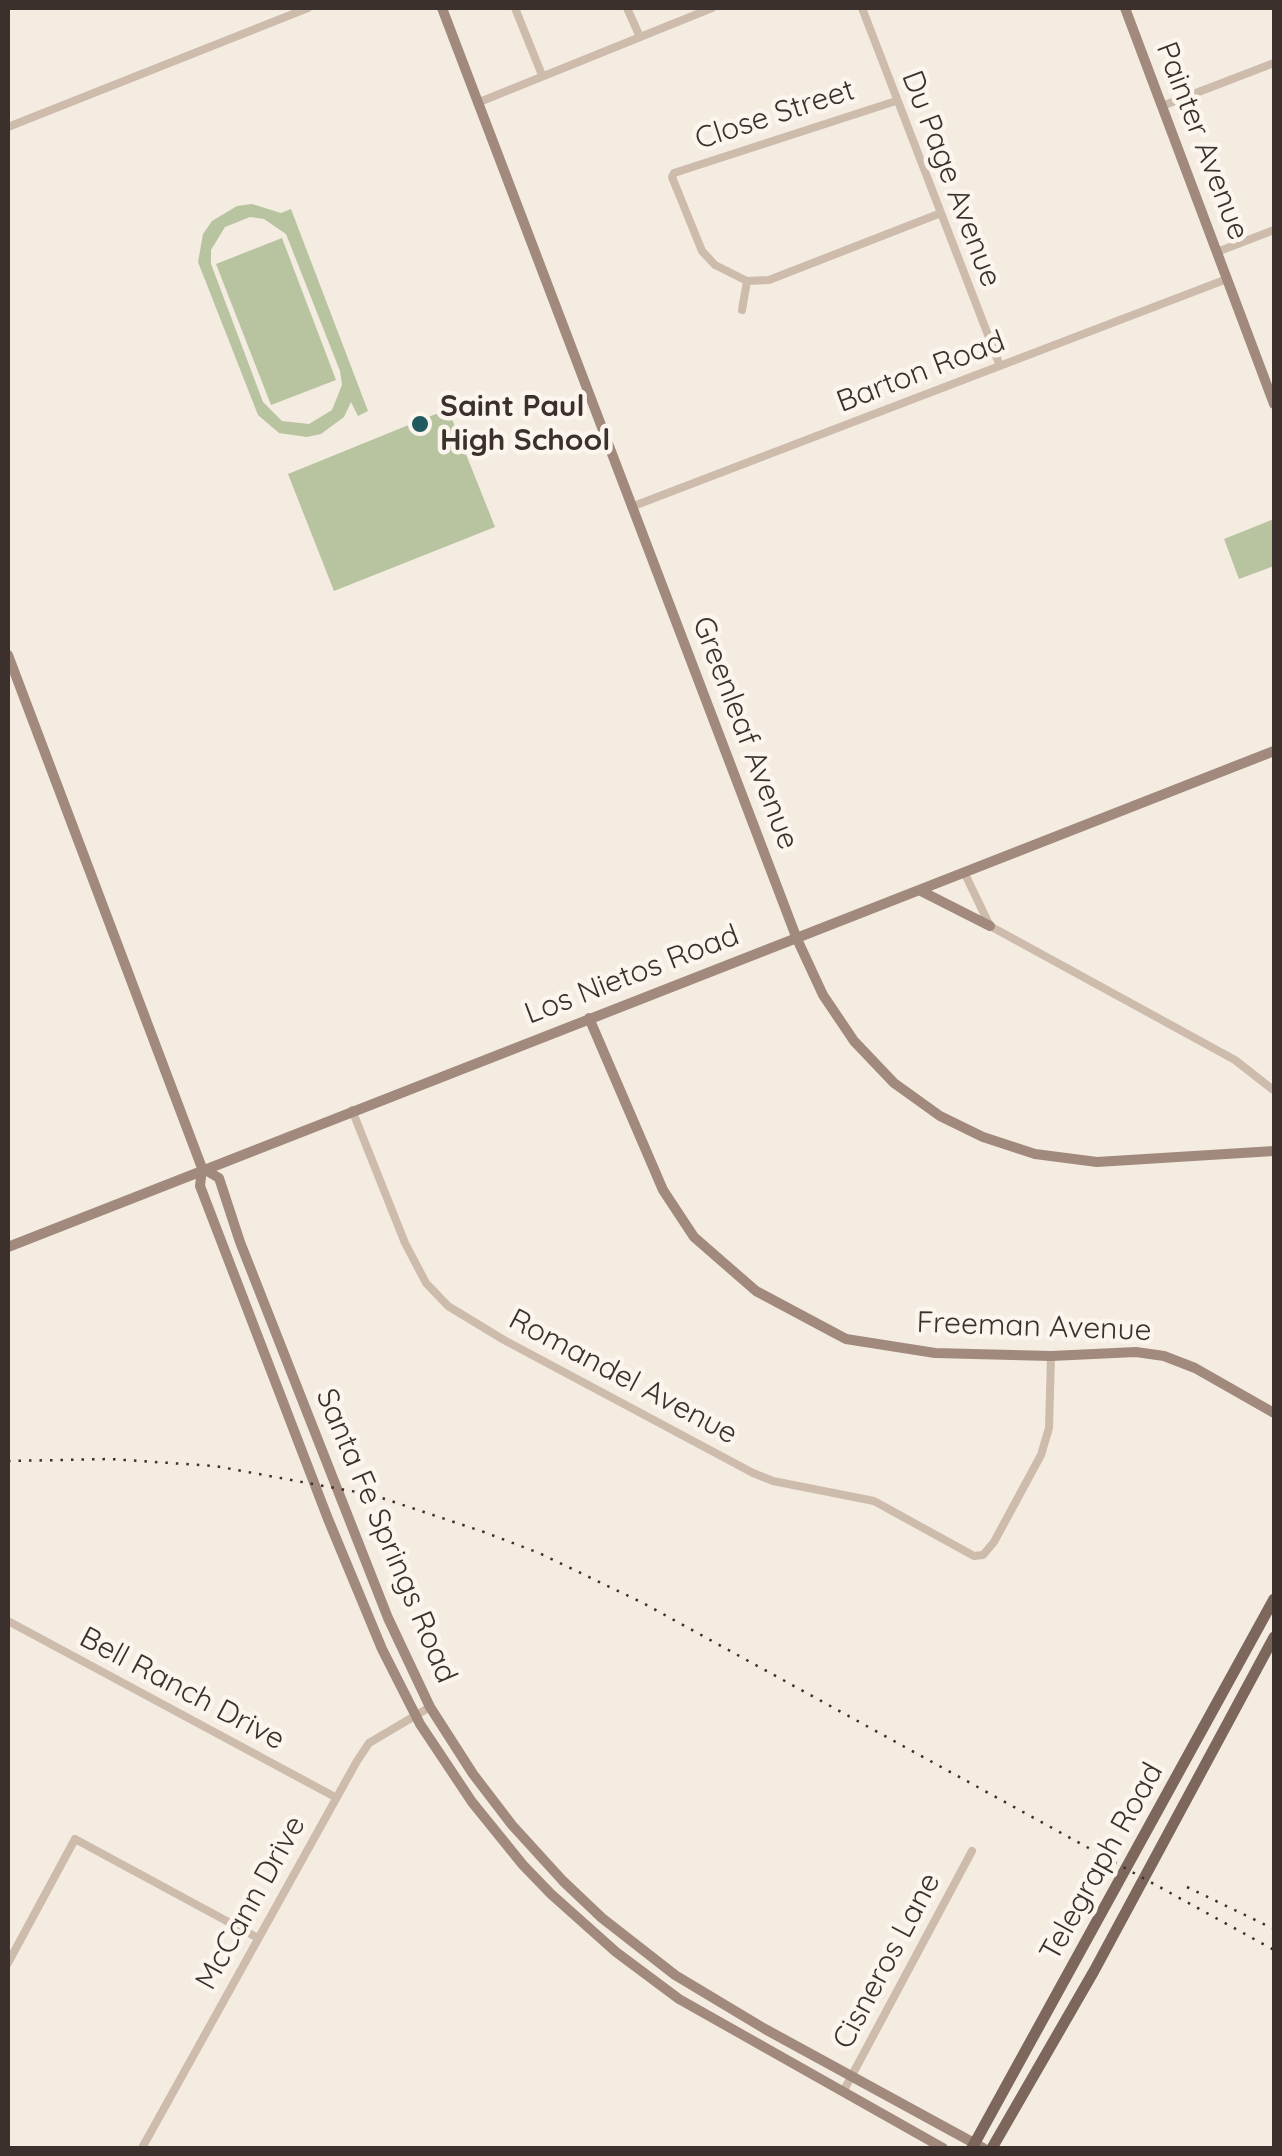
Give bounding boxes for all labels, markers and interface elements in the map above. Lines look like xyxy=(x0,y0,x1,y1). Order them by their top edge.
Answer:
street label: Painter Avenue xyxy=(1148,37,1256,245)
street label: Du Page Avenue xyxy=(893,66,1009,292)
street label: Close Street xyxy=(691,72,859,158)
street label: Barton Road xyxy=(832,323,1010,421)
place label: Saint Paul High School xyxy=(440,389,610,460)
marker: Saint Paul High School xyxy=(409,413,431,435)
street label: Greenleaf Avenue xyxy=(684,612,806,854)
street label: Los Nietos Road xyxy=(520,918,744,1032)
street label: Romandel Avenue xyxy=(503,1302,743,1452)
street label: Freeman Avenue xyxy=(916,1305,1152,1349)
street label: Santa Fe Springs Road xyxy=(308,1384,464,1688)
street label: Bell Ranch Drive xyxy=(73,1620,291,1758)
street label: Telegraph Road xyxy=(1033,1757,1171,1967)
street label: McCann Drive xyxy=(188,1810,314,1996)
street label: Cisneros Lane xyxy=(826,1867,948,2055)

